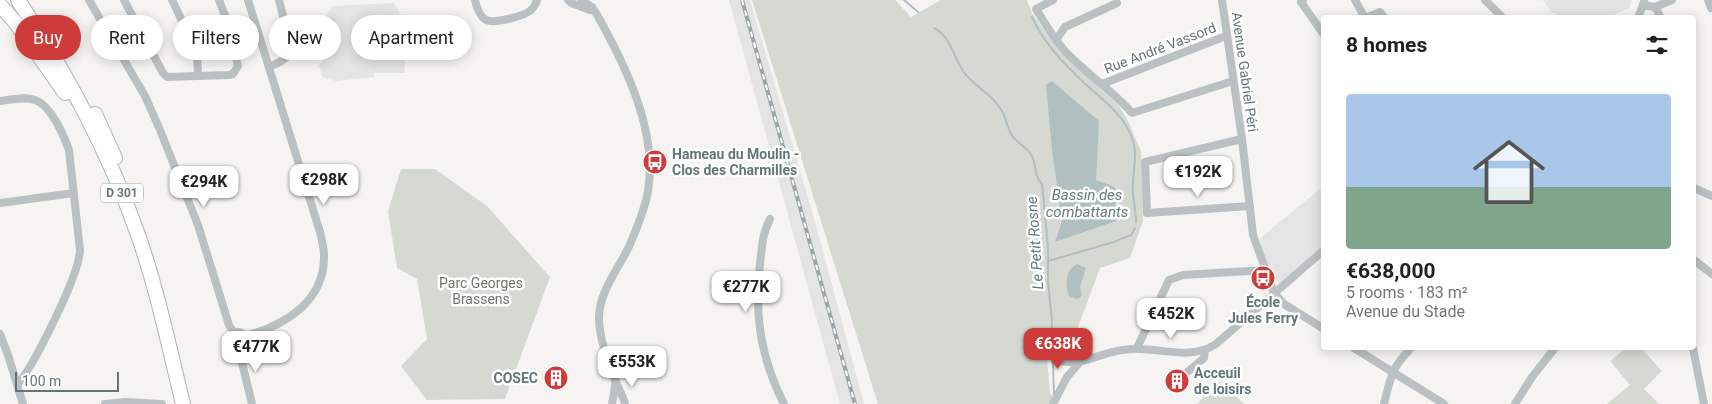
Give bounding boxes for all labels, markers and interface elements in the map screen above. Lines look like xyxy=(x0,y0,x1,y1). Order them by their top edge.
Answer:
street label: Avenue Gabriel Péri xyxy=(1229,11,1261,133)
chip: Buy xyxy=(15,15,81,60)
chip: Rent xyxy=(91,15,163,60)
chip: Filters xyxy=(173,15,259,60)
chip: New xyxy=(269,15,341,60)
chip: Apartment xyxy=(351,15,472,60)
street label: Rue André Vassord xyxy=(1102,19,1218,77)
icon: filters xyxy=(1643,31,1671,59)
text: 8 homes xyxy=(1346,33,1427,57)
icon: home xyxy=(1464,127,1554,217)
place label: Hameau du Moulin - Clos des Charmilles xyxy=(672,146,799,178)
bus stop icon: Hameau du Moulin - Clos des Charmilles xyxy=(642,149,668,175)
pin: €192K xyxy=(1163,156,1233,198)
text: €192K xyxy=(1175,162,1221,181)
pin: €298K xyxy=(289,164,359,206)
pin: €294K xyxy=(169,166,239,208)
text: €298K xyxy=(301,170,347,189)
text: €294K xyxy=(181,172,227,191)
road number: D 301 xyxy=(101,184,143,202)
water label: Bassin des combattants xyxy=(1046,186,1128,221)
water label: Le Petit Rosne xyxy=(1023,196,1047,290)
text: €638,000 xyxy=(1346,259,1436,283)
bus stop icon: École Jules Ferry xyxy=(1250,265,1276,291)
pin: €277K xyxy=(711,270,781,313)
park label: Parc Georges Brassens xyxy=(439,275,523,307)
text: €277K xyxy=(723,277,769,296)
text: 5 rooms · 183 m² xyxy=(1346,283,1468,302)
place label: École Jules Ferry xyxy=(1228,293,1299,326)
pin: €452K xyxy=(1136,298,1206,340)
text: Avenue du Stade xyxy=(1346,302,1465,321)
text: €452K xyxy=(1148,304,1194,323)
pin: €638K xyxy=(1023,328,1093,370)
pin: €477K xyxy=(221,330,291,373)
text: €638K xyxy=(1035,334,1081,353)
text: €477K xyxy=(233,337,279,356)
pin: €553K xyxy=(597,346,667,388)
text: €553K xyxy=(609,352,655,371)
building icon: COSEC xyxy=(543,365,569,391)
place label: Acceuil de loisirs xyxy=(1194,365,1251,397)
building icon: Acceuil de loisirs xyxy=(1164,368,1190,394)
scale bar xyxy=(15,369,119,392)
place label: COSEC xyxy=(494,370,538,386)
text: 100 m xyxy=(22,373,61,389)

